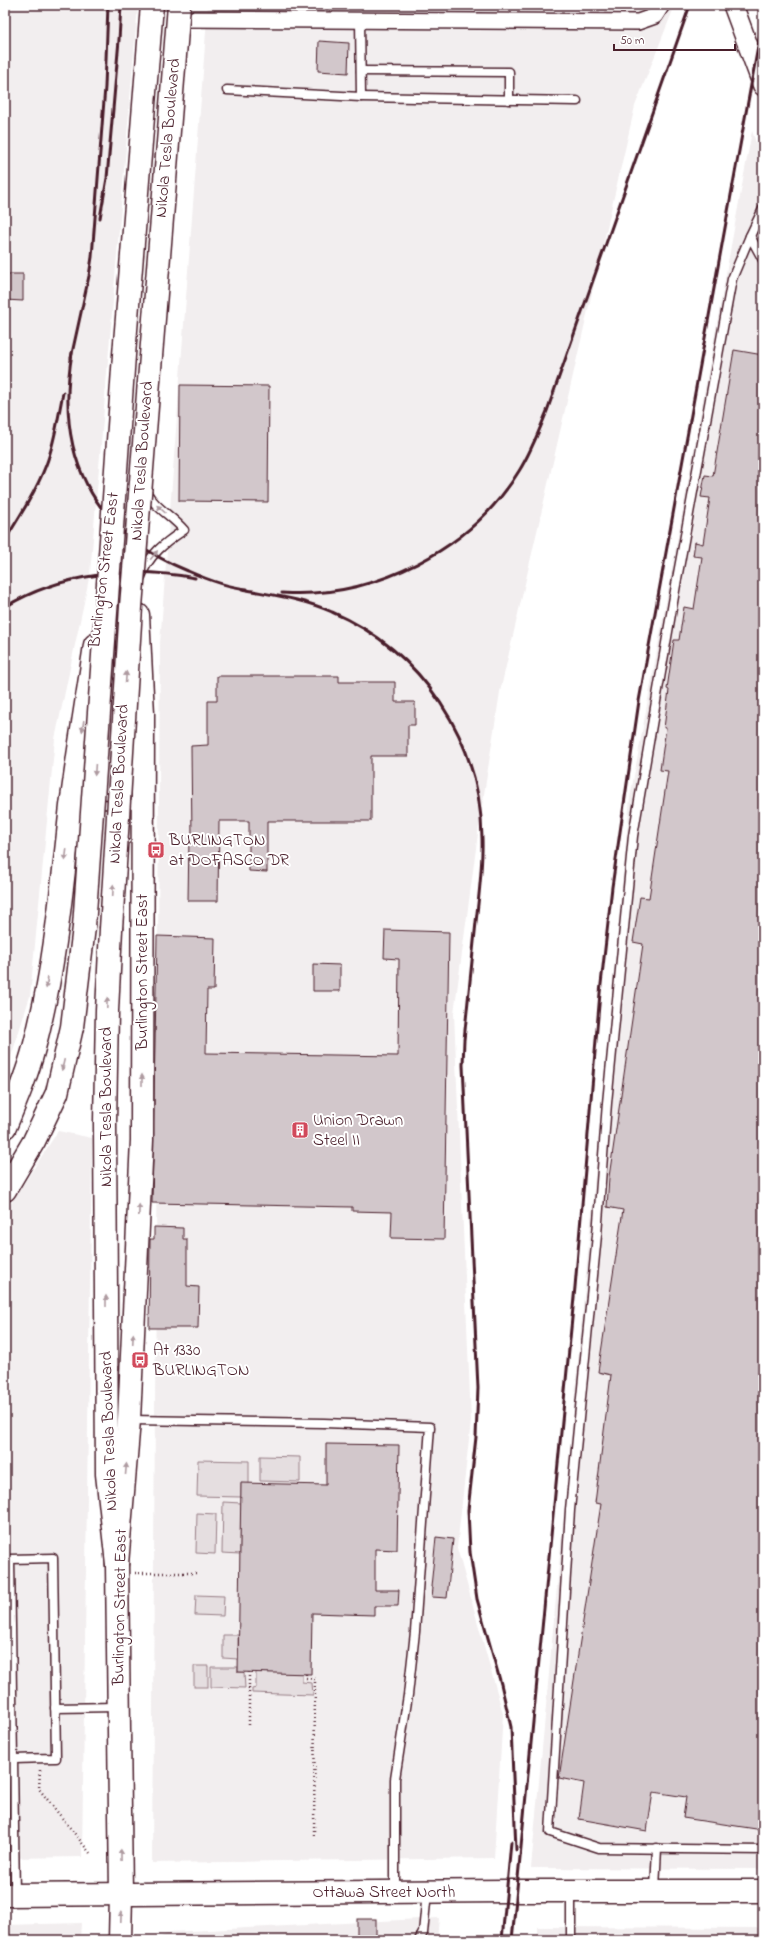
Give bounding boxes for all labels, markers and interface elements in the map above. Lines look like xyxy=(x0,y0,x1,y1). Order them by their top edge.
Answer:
scale bar xyxy=(614,26,735,52)
text: 50 m xyxy=(620,32,644,50)
street label: Nikola Tesla Boulevard xyxy=(149,57,187,219)
street label: Nikola Tesla Boulevard xyxy=(124,380,160,542)
street label: Burlington Street East xyxy=(82,491,128,650)
one-way arrow xyxy=(156,505,166,514)
one-way arrow xyxy=(150,550,158,560)
one-way arrow xyxy=(122,671,129,683)
street label: Nikola Tesla Boulevard xyxy=(102,703,136,864)
one-way arrow xyxy=(80,720,86,732)
one-way arrow xyxy=(91,764,98,776)
place label: BURLINGTON at DOFASCO DR xyxy=(168,828,290,873)
bus stop icon: BURLINGTON at DOFASCO DR xyxy=(146,840,166,860)
one-way arrow xyxy=(62,848,69,861)
one-way arrow xyxy=(110,883,116,896)
street label: Burlington Street East xyxy=(130,893,157,1051)
one-way arrow xyxy=(44,977,50,989)
one-way arrow xyxy=(104,996,110,1009)
street label: Nikola Tesla Boulevard xyxy=(94,1027,119,1187)
one-way arrow xyxy=(59,1059,65,1072)
one-way arrow xyxy=(139,1073,145,1086)
place label: Union Drawn Steel II xyxy=(313,1108,403,1153)
building icon: Union Drawn Steel II xyxy=(290,1120,310,1140)
one-way arrow xyxy=(136,1203,142,1216)
one-way arrow xyxy=(103,1294,109,1307)
one-way arrow xyxy=(130,1333,136,1346)
place label: At 1330 BURLINGTON xyxy=(152,1338,249,1383)
street label: Nikola Tesla Boulevard xyxy=(94,1350,124,1511)
bus stop icon: At 1330 BURLINGTON xyxy=(130,1350,150,1370)
one-way arrow xyxy=(122,1463,129,1475)
street label: Burlington Street East xyxy=(106,1528,136,1686)
one-way arrow xyxy=(118,1848,124,1861)
street label: Ottawa Street North xyxy=(313,1880,455,1905)
one-way arrow xyxy=(117,1911,124,1923)

